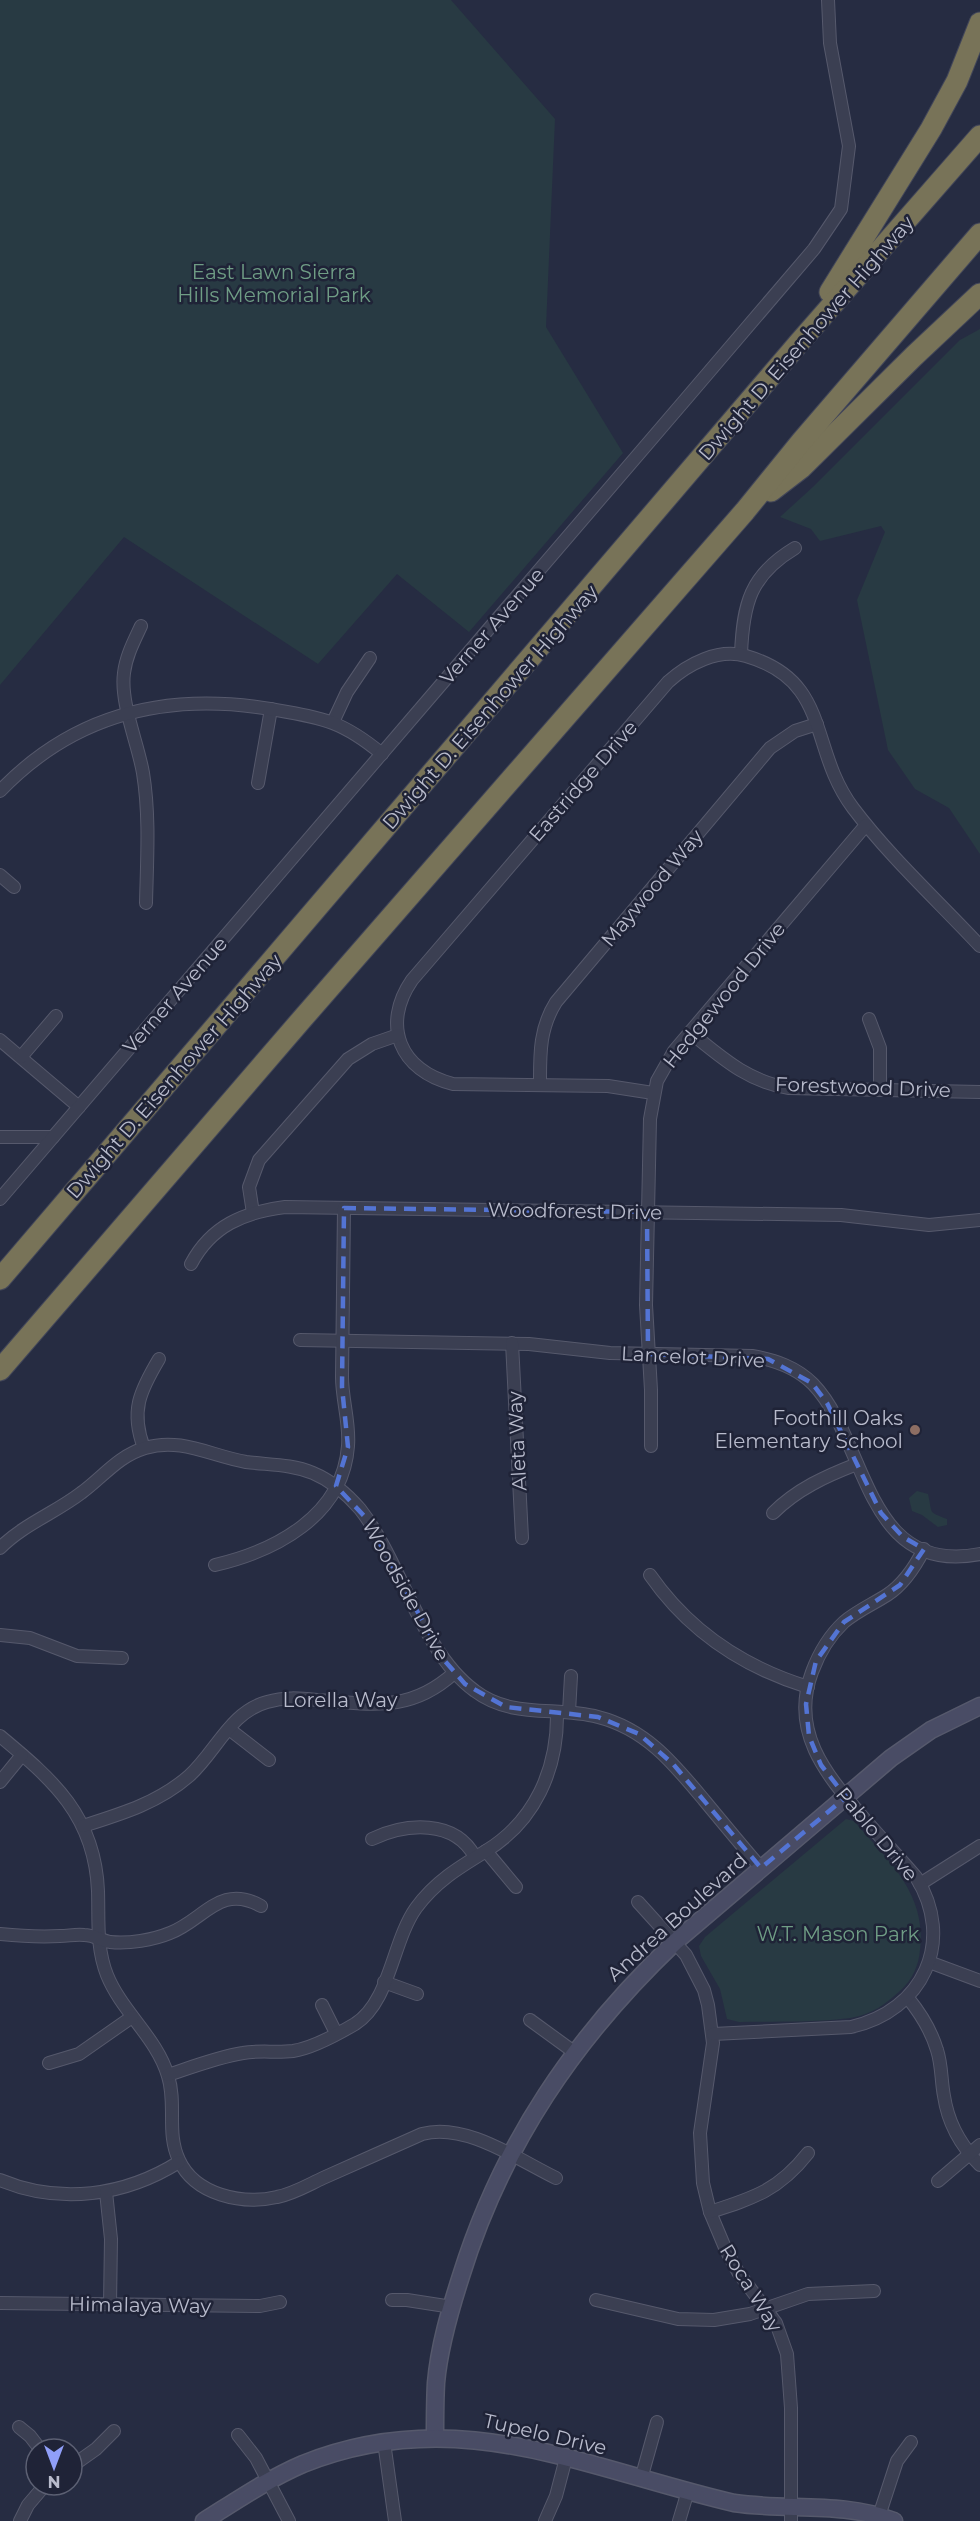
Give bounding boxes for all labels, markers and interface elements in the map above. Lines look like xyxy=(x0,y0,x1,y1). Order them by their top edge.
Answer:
street label: Dwight D. Eisenhower Highway xyxy=(693,211,919,465)
park label: East Lawn Sierra Hills Memorial Park xyxy=(177,260,371,307)
street label: Verner Avenue xyxy=(435,563,549,689)
street label: Dwight D. Eisenhower Highway xyxy=(377,580,603,834)
street label: Eastridge Drive xyxy=(524,715,642,847)
street label: Maywood Way xyxy=(596,824,708,952)
street label: Hedgewood Drive xyxy=(658,917,790,1073)
street label: Verner Avenue xyxy=(118,932,232,1058)
street label: Dwight D. Eisenhower Highway xyxy=(61,949,287,1203)
street label: Forestwood Drive xyxy=(775,1072,951,1102)
street label: Woodforest Drive xyxy=(488,1197,662,1225)
street label: Lancelot Drive xyxy=(621,1341,765,1373)
street label: Aleta Way xyxy=(502,1390,532,1492)
place label: Foothill Oaks Elementary School xyxy=(714,1406,903,1453)
marker: Foothill Oaks Elementary School xyxy=(908,1423,922,1437)
street label: Woodside Drive xyxy=(357,1515,455,1665)
street label: Lorella Way xyxy=(282,1688,398,1712)
street label: Pablo Drive xyxy=(831,1782,923,1886)
street label: Andrea Boulevard xyxy=(602,1848,752,1986)
park label: W.T. Mason Park xyxy=(756,1922,920,1946)
street label: Roca Way xyxy=(715,2240,787,2336)
street label: Himalaya Way xyxy=(69,2292,212,2318)
street label: Tupelo Drive xyxy=(481,2408,609,2460)
north arrow xyxy=(24,2437,84,2497)
text: N xyxy=(48,2472,60,2491)

